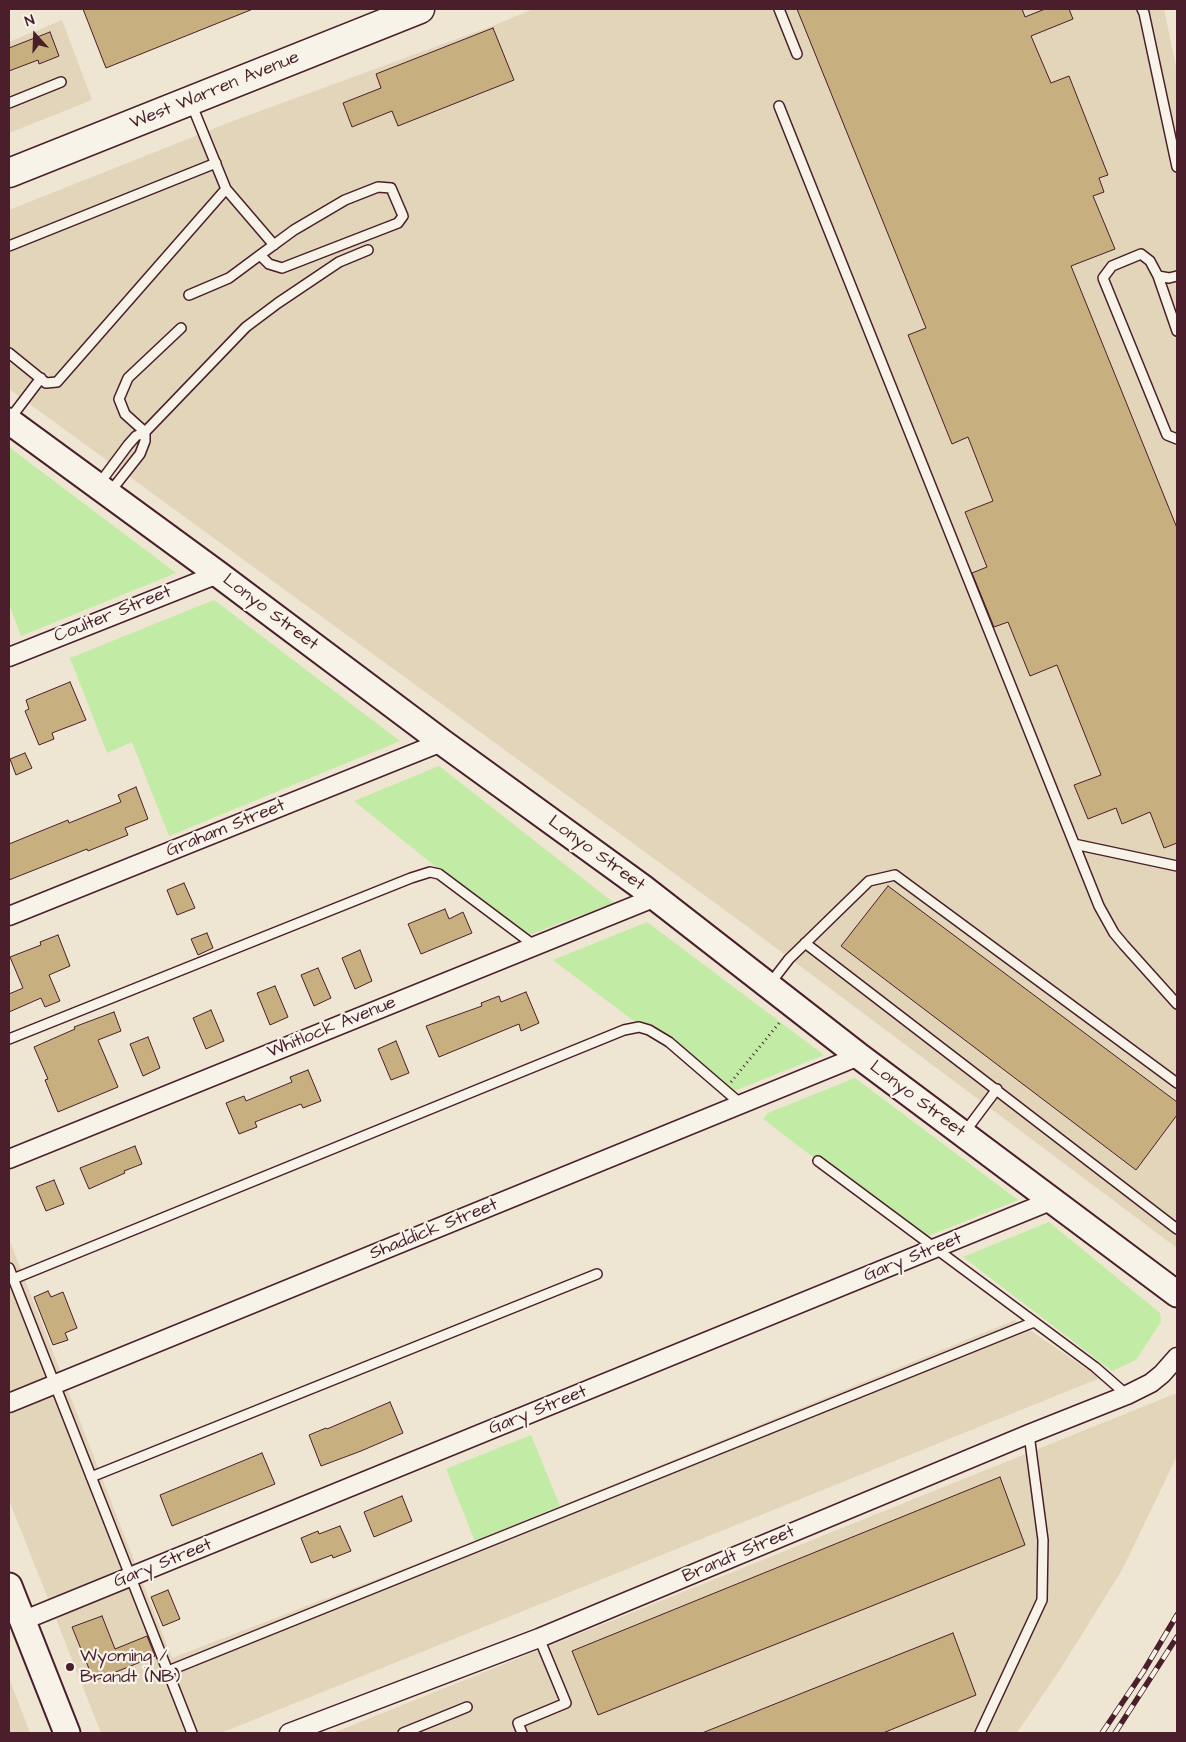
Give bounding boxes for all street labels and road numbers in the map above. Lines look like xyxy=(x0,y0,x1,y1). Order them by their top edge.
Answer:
street label: West Warren Avenue xyxy=(127,47,303,135)
street label: Lonyo Street xyxy=(218,570,322,656)
street label: Coulter Street xyxy=(51,582,175,648)
street label: Graham Street xyxy=(163,795,289,863)
street label: Lonyo Street xyxy=(543,812,649,896)
street label: Whitlock Avenue xyxy=(264,992,400,1064)
street label: Lonyo Street xyxy=(865,1057,969,1143)
street label: Shaddick Street xyxy=(367,1195,501,1265)
street label: Gary Street xyxy=(861,1228,965,1288)
street label: Gary Street xyxy=(486,1381,590,1441)
street label: Brandt Street xyxy=(679,1522,799,1588)
street label: Gary Street xyxy=(111,1534,215,1594)

